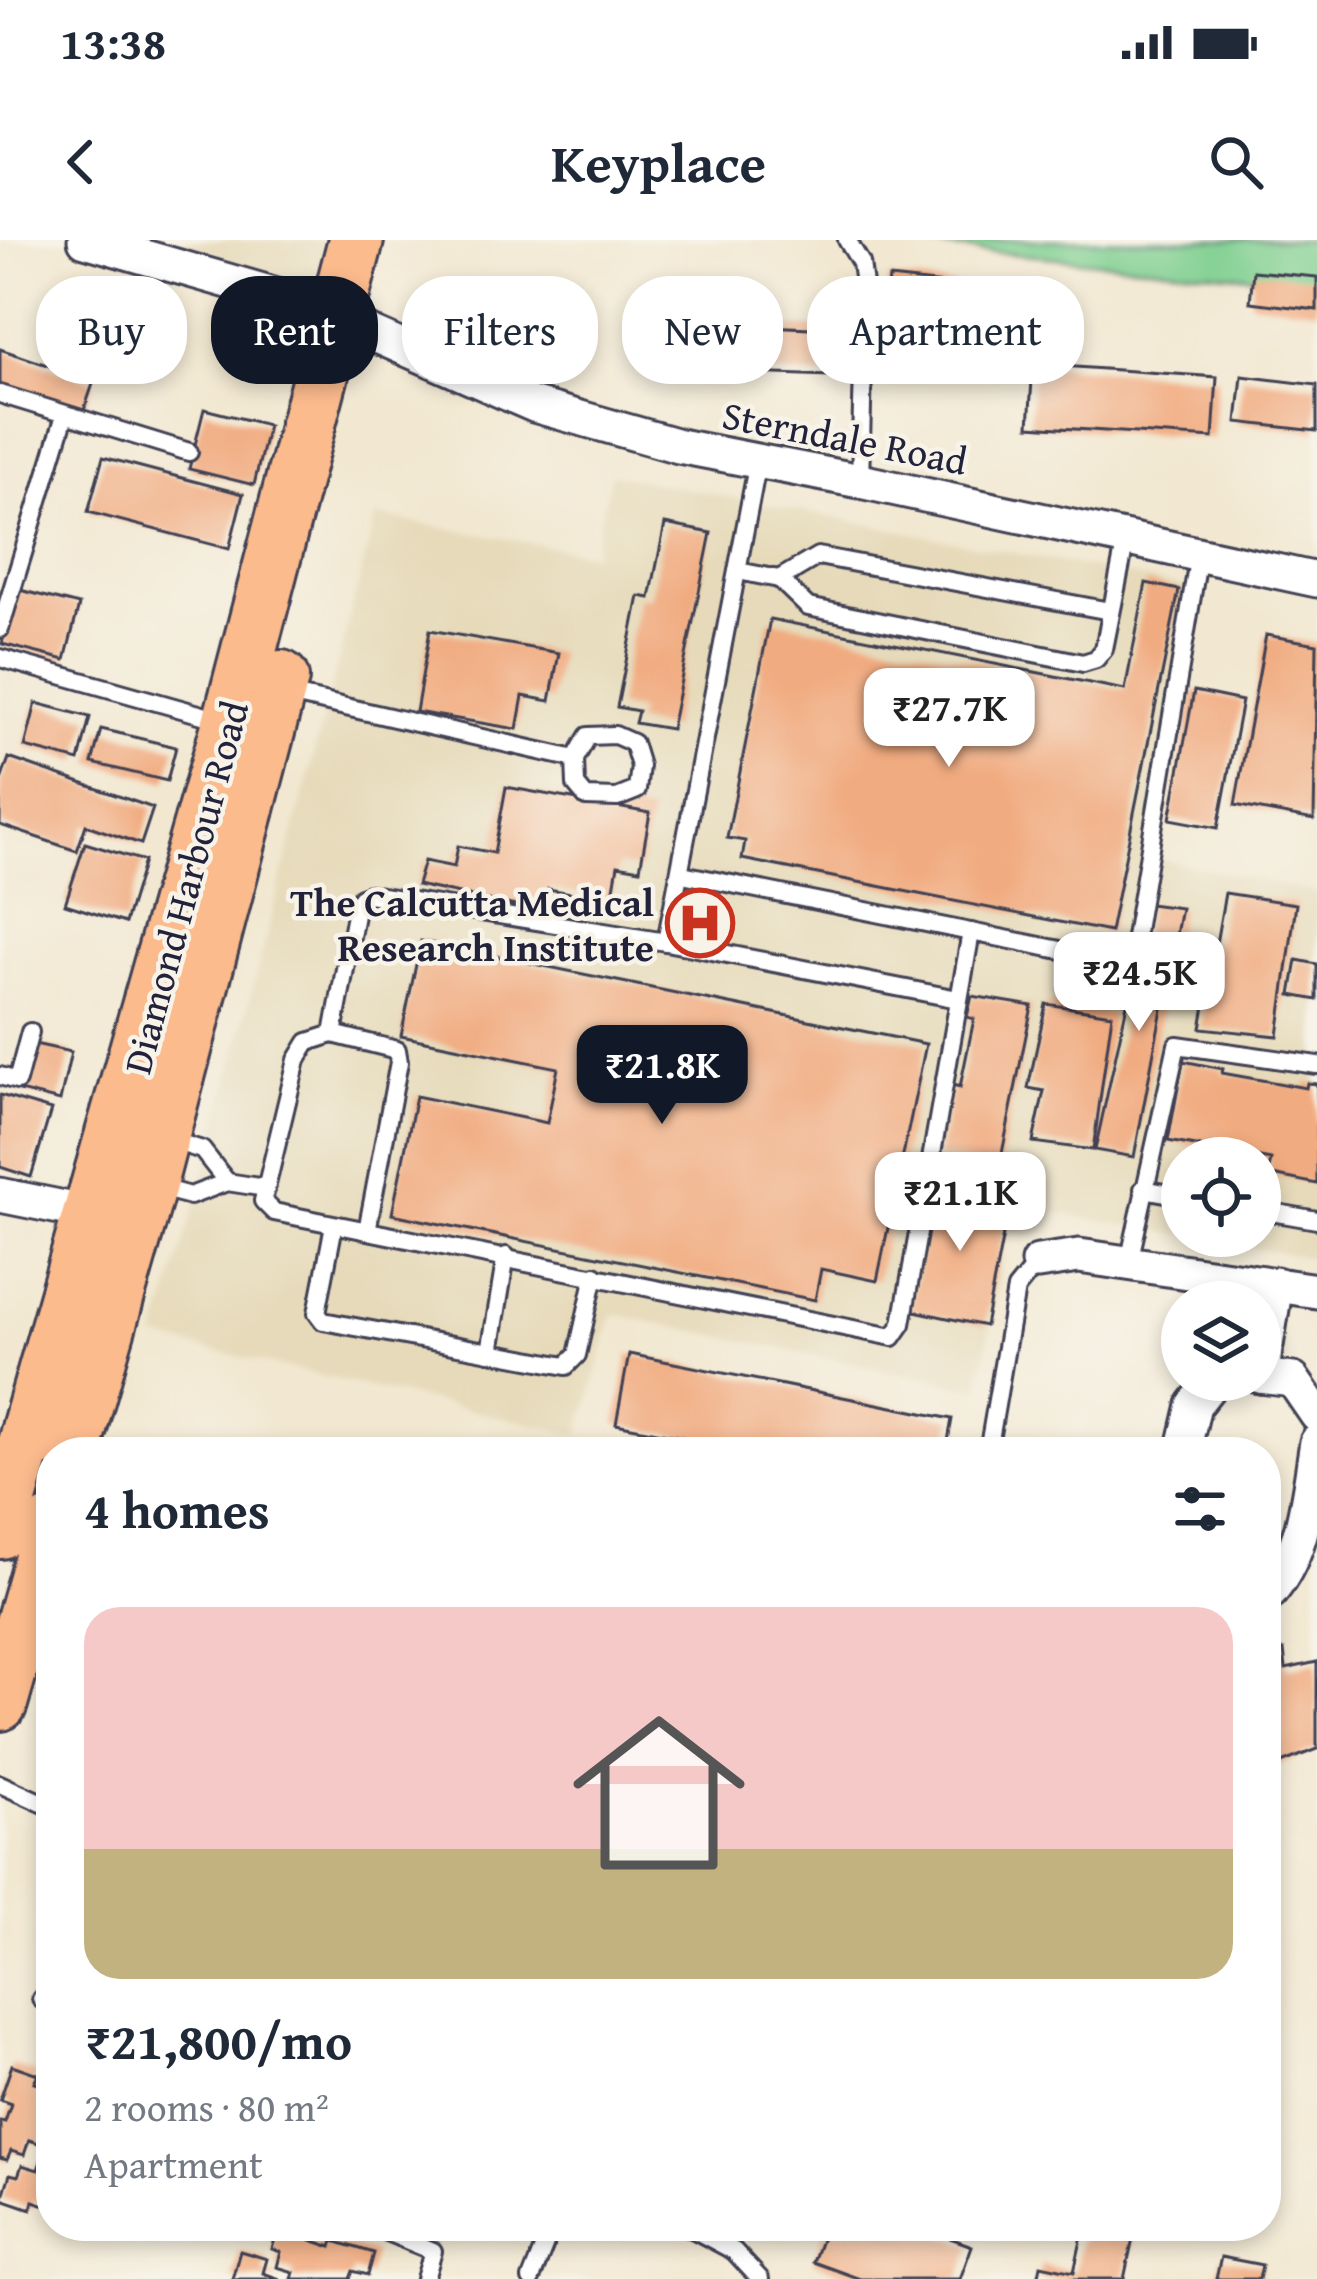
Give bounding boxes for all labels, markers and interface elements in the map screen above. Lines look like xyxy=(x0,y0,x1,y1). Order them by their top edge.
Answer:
text: 13:38 xyxy=(60,10,166,75)
text: Keyplace xyxy=(551,123,766,202)
icon: back xyxy=(48,129,114,195)
icon: search xyxy=(1203,129,1269,195)
chip: Buy xyxy=(36,276,187,384)
chip: Rent xyxy=(211,276,378,384)
chip: Filters xyxy=(402,276,598,384)
chip: New xyxy=(622,276,783,384)
chip: Apartment xyxy=(807,276,1084,384)
street label: Sterndale Road xyxy=(718,385,972,489)
pin: ₹27.7K xyxy=(851,668,1047,770)
text: ₹27.7K xyxy=(891,678,1007,735)
street label: Diamond Harbour Road xyxy=(108,694,262,1080)
place label: The Calcutta Medical Research Institute xyxy=(290,873,654,975)
hospital icon: The Calcutta Medical Research Institute xyxy=(665,888,735,958)
pin: ₹24.5K xyxy=(1041,932,1237,1034)
text: ₹24.5K xyxy=(1081,942,1197,999)
pin: ₹21.8K xyxy=(564,1025,760,1127)
text: ₹21.8K xyxy=(604,1035,720,1092)
map controls xyxy=(1161,1137,1281,1401)
button: locate xyxy=(1161,1137,1281,1257)
pin: ₹21.1K xyxy=(862,1152,1058,1254)
text: ₹21.1K xyxy=(902,1162,1018,1219)
button: layers xyxy=(1161,1281,1281,1401)
text: 4 homes xyxy=(84,1472,270,1547)
icon: filters xyxy=(1167,1476,1233,1542)
icon: home xyxy=(551,1685,767,1901)
text: ₹21,800/mo xyxy=(84,2003,352,2078)
text: 2 rooms · 80 m² xyxy=(84,2078,329,2135)
text: Apartment xyxy=(84,2135,263,2192)

